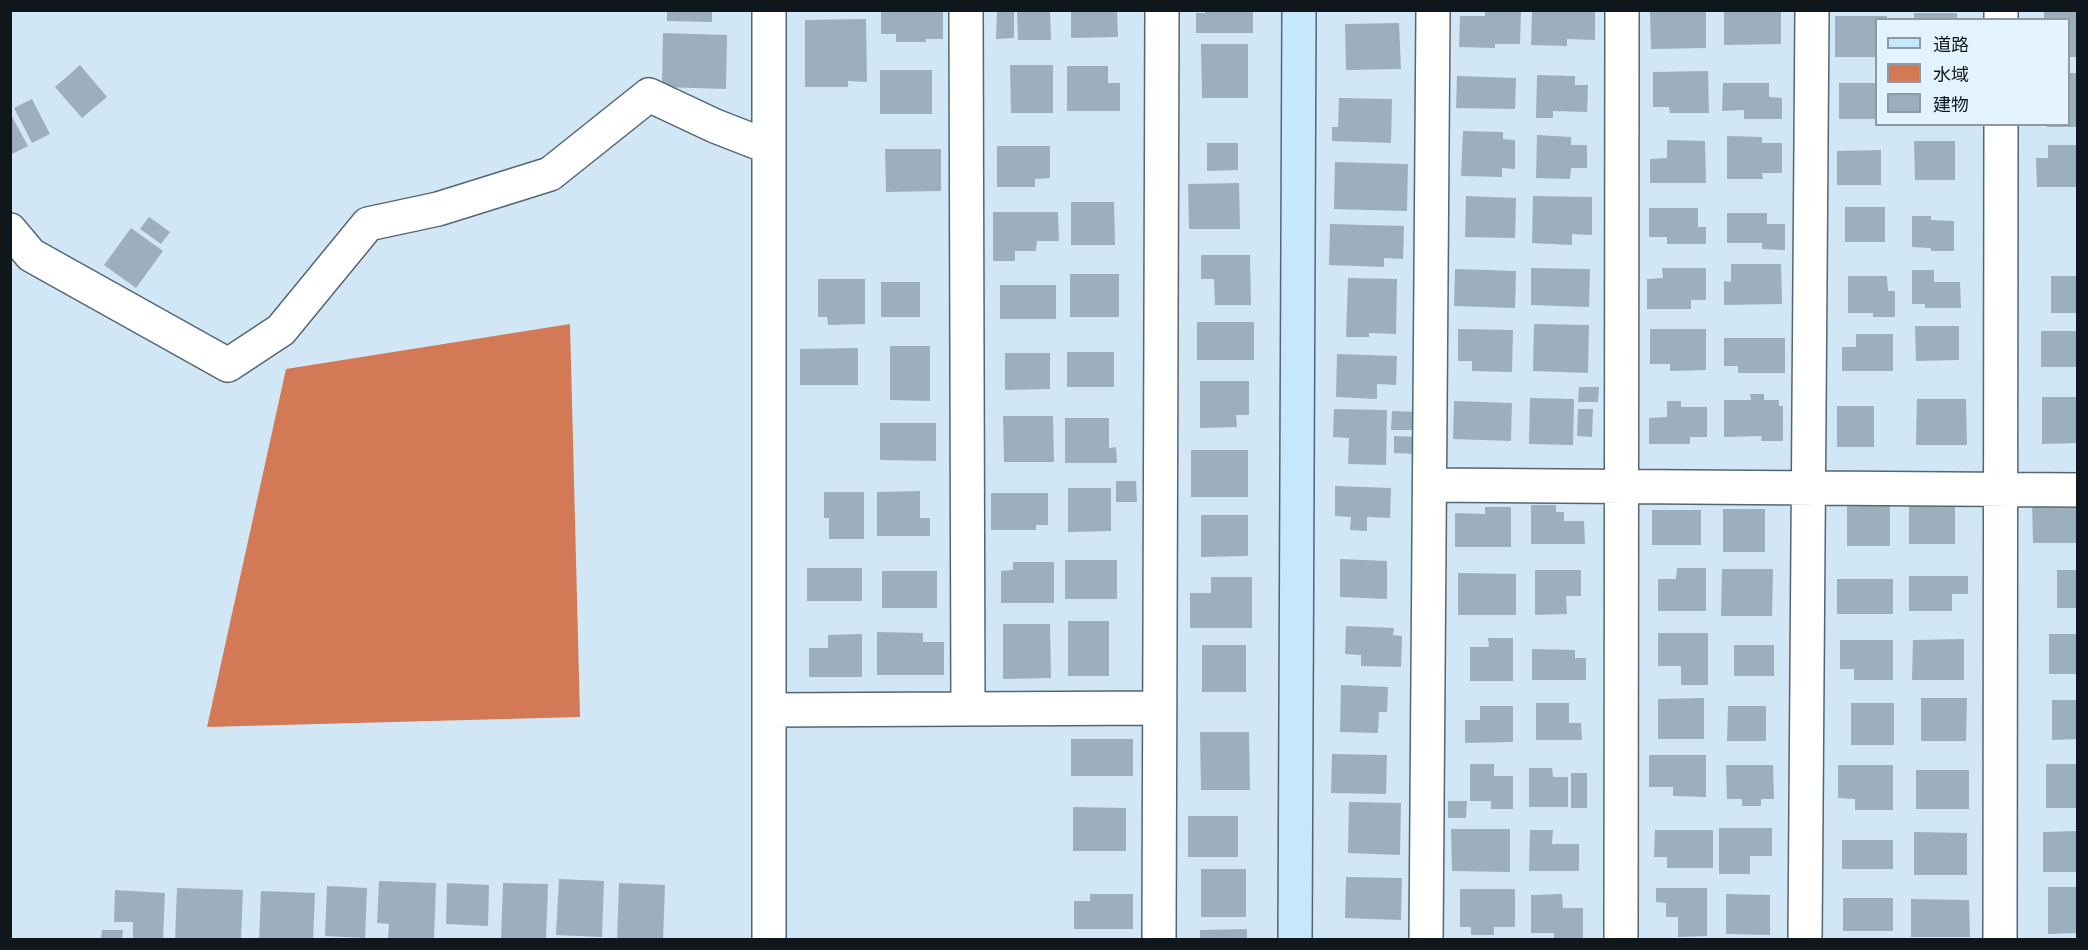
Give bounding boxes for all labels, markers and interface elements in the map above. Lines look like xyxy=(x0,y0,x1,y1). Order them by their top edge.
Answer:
legend xyxy=(1875,18,2070,126)
text: 道路 xyxy=(1933,34,1969,56)
text: 水域 xyxy=(1933,64,1969,86)
text: 建物 xyxy=(1933,94,1969,116)

